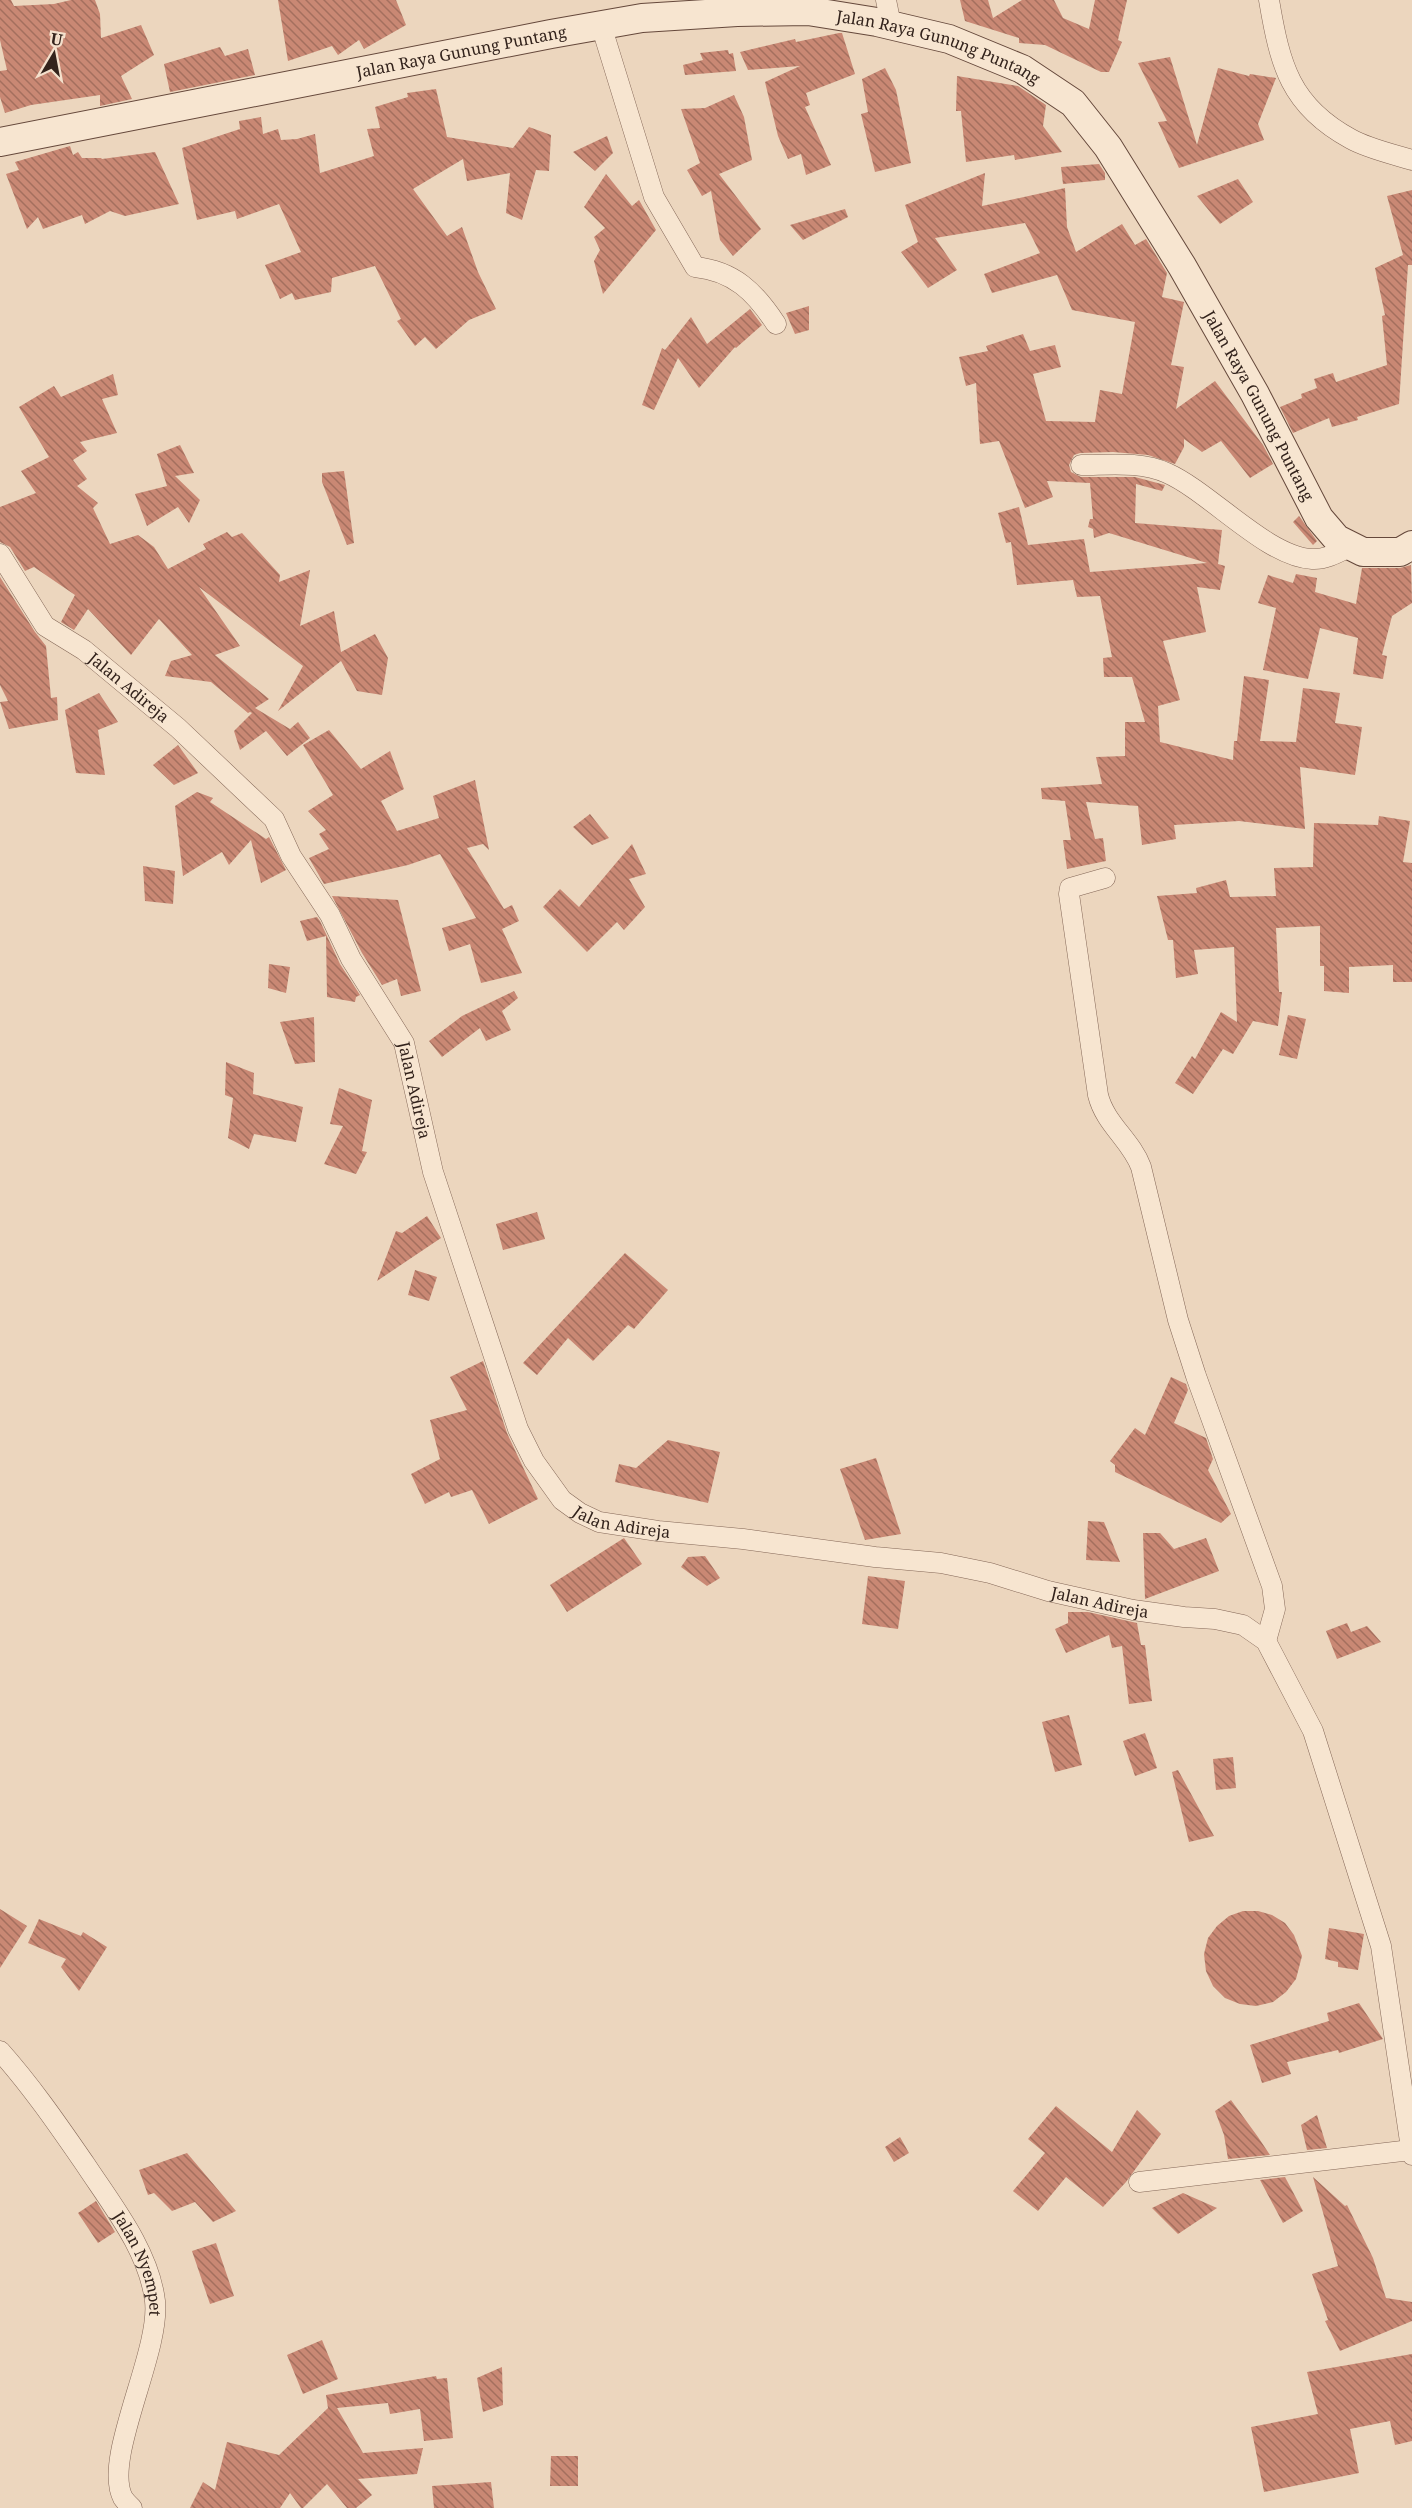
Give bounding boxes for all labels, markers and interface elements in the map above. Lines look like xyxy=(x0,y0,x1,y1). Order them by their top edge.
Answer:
street label: Jalan Raya Gunung Puntang xyxy=(834,5,1045,89)
street label: Jalan Raya Gunung Puntang xyxy=(353,20,568,83)
north arrow xyxy=(24,24,84,84)
text: U xyxy=(49,27,64,51)
street label: Jalan Raya Gunung Puntang xyxy=(1198,305,1320,505)
street label: Jalan Adireja xyxy=(83,646,174,727)
street label: Jalan Adireja xyxy=(393,1038,436,1141)
street label: Jalan Adireja xyxy=(568,1500,671,1543)
street label: Jalan Adireja xyxy=(1048,1581,1150,1623)
street label: Jalan Nyempet xyxy=(108,2206,167,2317)

